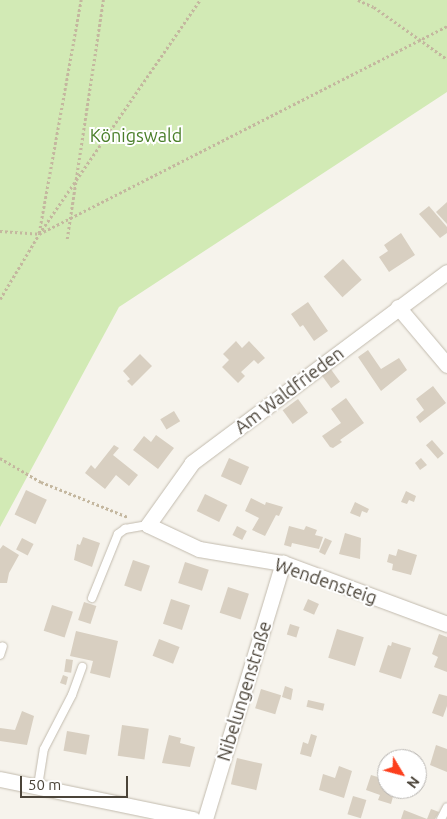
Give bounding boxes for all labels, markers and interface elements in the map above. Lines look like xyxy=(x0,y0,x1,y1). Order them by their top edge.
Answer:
park label: Königswald xyxy=(90,124,182,146)
street label: Am Waldfrieden xyxy=(230,342,348,438)
street label: Wendensteig xyxy=(272,553,380,609)
street label: Nibelungenstraße xyxy=(212,618,276,764)
north arrow xyxy=(377,749,427,799)
scale bar xyxy=(22,766,130,798)
text: N xyxy=(404,773,423,791)
text: 50 m xyxy=(28,776,61,793)

